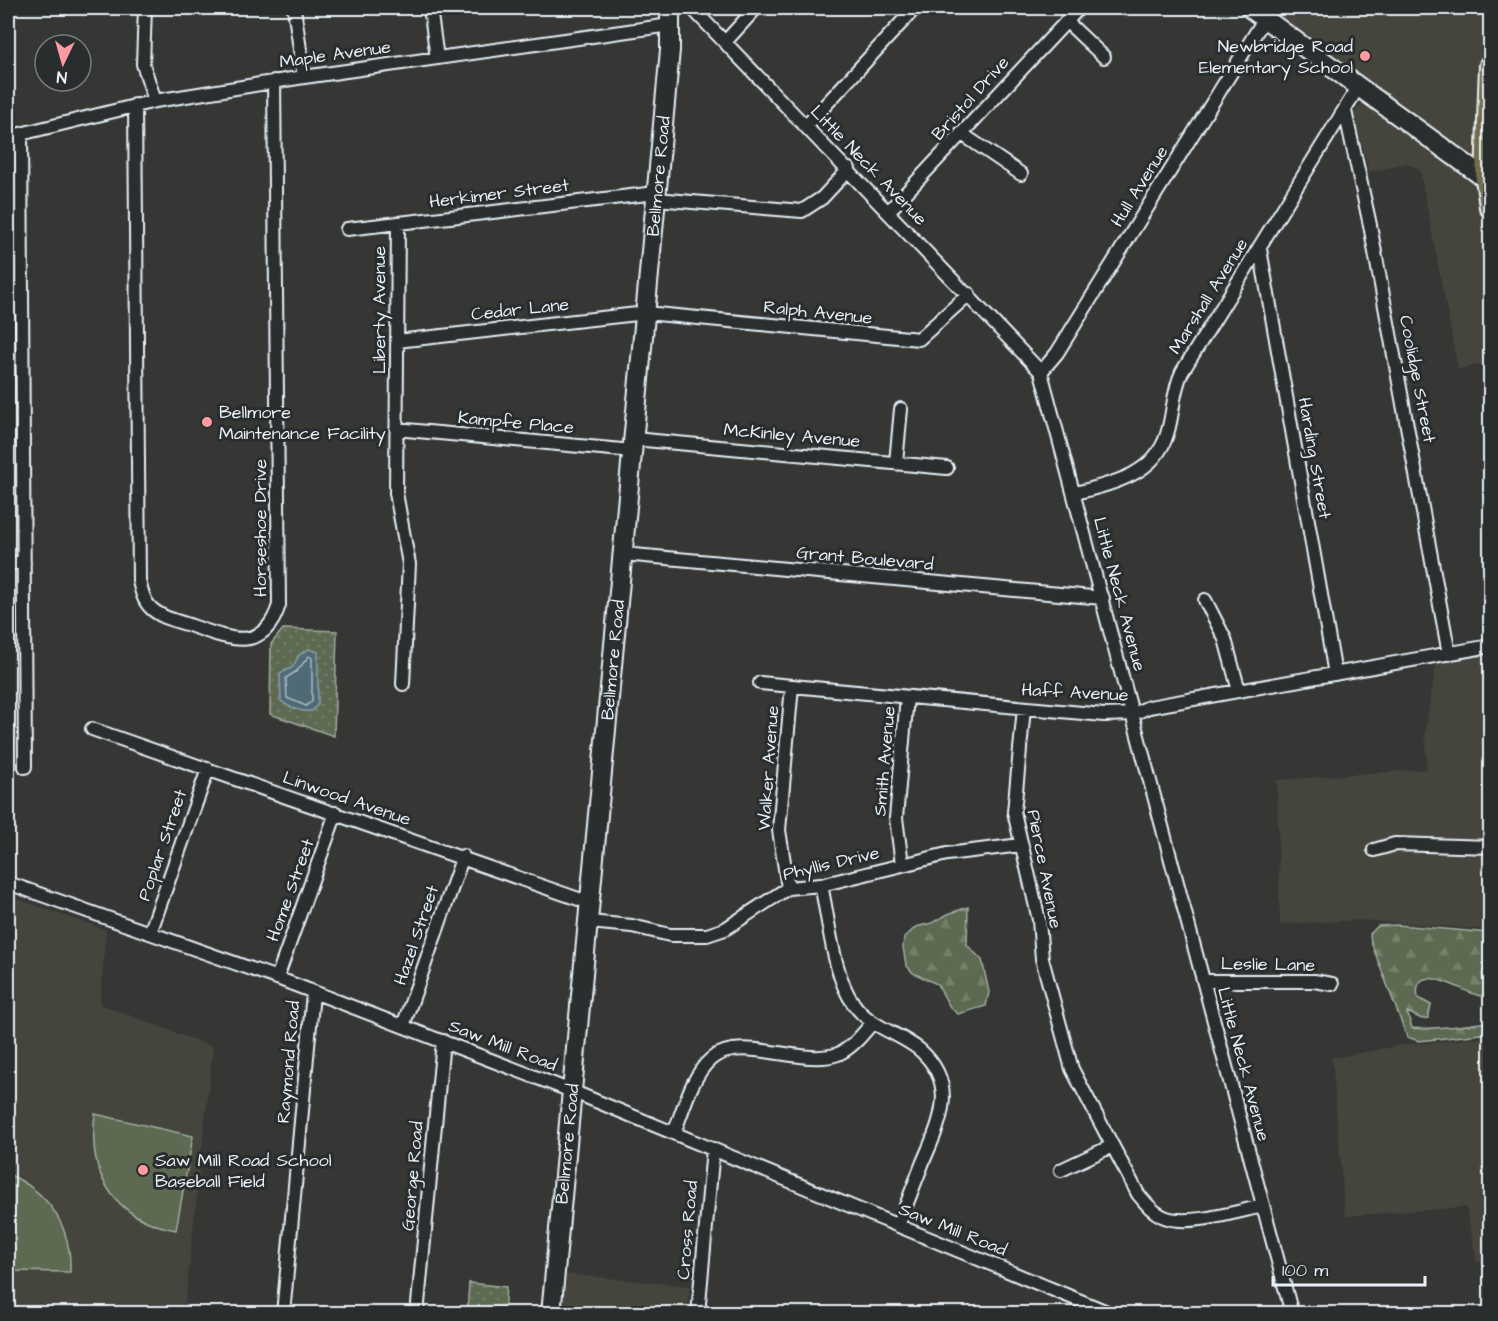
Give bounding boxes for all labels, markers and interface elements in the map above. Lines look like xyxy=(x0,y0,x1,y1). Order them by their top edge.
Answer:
north arrow xyxy=(33,33,93,93)
street label: Maple Avenue xyxy=(278,34,393,75)
place label: Newbridge Road Elementary School xyxy=(1199,34,1353,81)
marker: Newbridge Road Elementary School xyxy=(1358,49,1372,63)
street label: Bristol Drive xyxy=(926,51,1015,146)
text: N xyxy=(56,66,68,88)
street label: Little Neck Avenue xyxy=(805,100,933,231)
street label: Bellmore Road xyxy=(641,115,677,237)
street label: Hull Avenue xyxy=(1105,141,1174,232)
street label: Herkimer Street xyxy=(428,172,571,214)
street label: Marshall Avenue xyxy=(1163,233,1254,359)
street label: Liberty Avenue xyxy=(367,246,393,374)
street label: Cedar Lane xyxy=(470,292,571,327)
street label: Ralph Avenue xyxy=(762,294,874,331)
street label: Coolidge Street xyxy=(1392,313,1442,446)
street label: Harding Street xyxy=(1291,395,1338,522)
place label: Bellmore Maintenance Facility xyxy=(219,400,386,447)
street label: Kampfe Place xyxy=(457,405,575,440)
marker: Bellmore Maintenance Facility xyxy=(200,415,214,429)
street label: McKinley Avenue xyxy=(723,417,862,455)
street label: Horseshoe Drive xyxy=(248,459,273,597)
street label: Little Neck Avenue xyxy=(1087,514,1152,674)
street label: Grant Boulevard xyxy=(795,540,934,577)
street label: Bellmore Road xyxy=(595,599,631,721)
street label: Haff Avenue xyxy=(1021,677,1129,708)
street label: Walker Avenue xyxy=(752,704,785,831)
street label: Smith Avenue xyxy=(867,705,902,817)
street label: Linwood Avenue xyxy=(279,765,414,832)
street label: Poplar Street xyxy=(132,785,193,904)
street label: Pierce Avenue xyxy=(1021,807,1068,931)
street label: Home Street xyxy=(260,835,321,945)
street label: Phyllis Drive xyxy=(780,840,882,888)
street label: Hazel Street xyxy=(388,881,445,989)
street label: Leslie Lane xyxy=(1221,951,1316,978)
street label: Little Neck Avenue xyxy=(1211,984,1276,1144)
street label: Raymond Road xyxy=(271,1000,307,1124)
street label: Saw Mill Road xyxy=(445,1013,561,1078)
street label: Bellmore Road xyxy=(549,1083,586,1205)
street label: George Road xyxy=(395,1120,431,1232)
place label: Saw Mill Road School Baseball Field xyxy=(155,1148,332,1194)
marker: Saw Mill Road School Baseball Field xyxy=(136,1163,150,1177)
street label: Cross Road xyxy=(671,1179,704,1281)
street label: Saw Mill Road xyxy=(895,1196,1010,1262)
scale bar xyxy=(1273,1249,1424,1287)
text: 100 m xyxy=(1282,1258,1328,1283)

